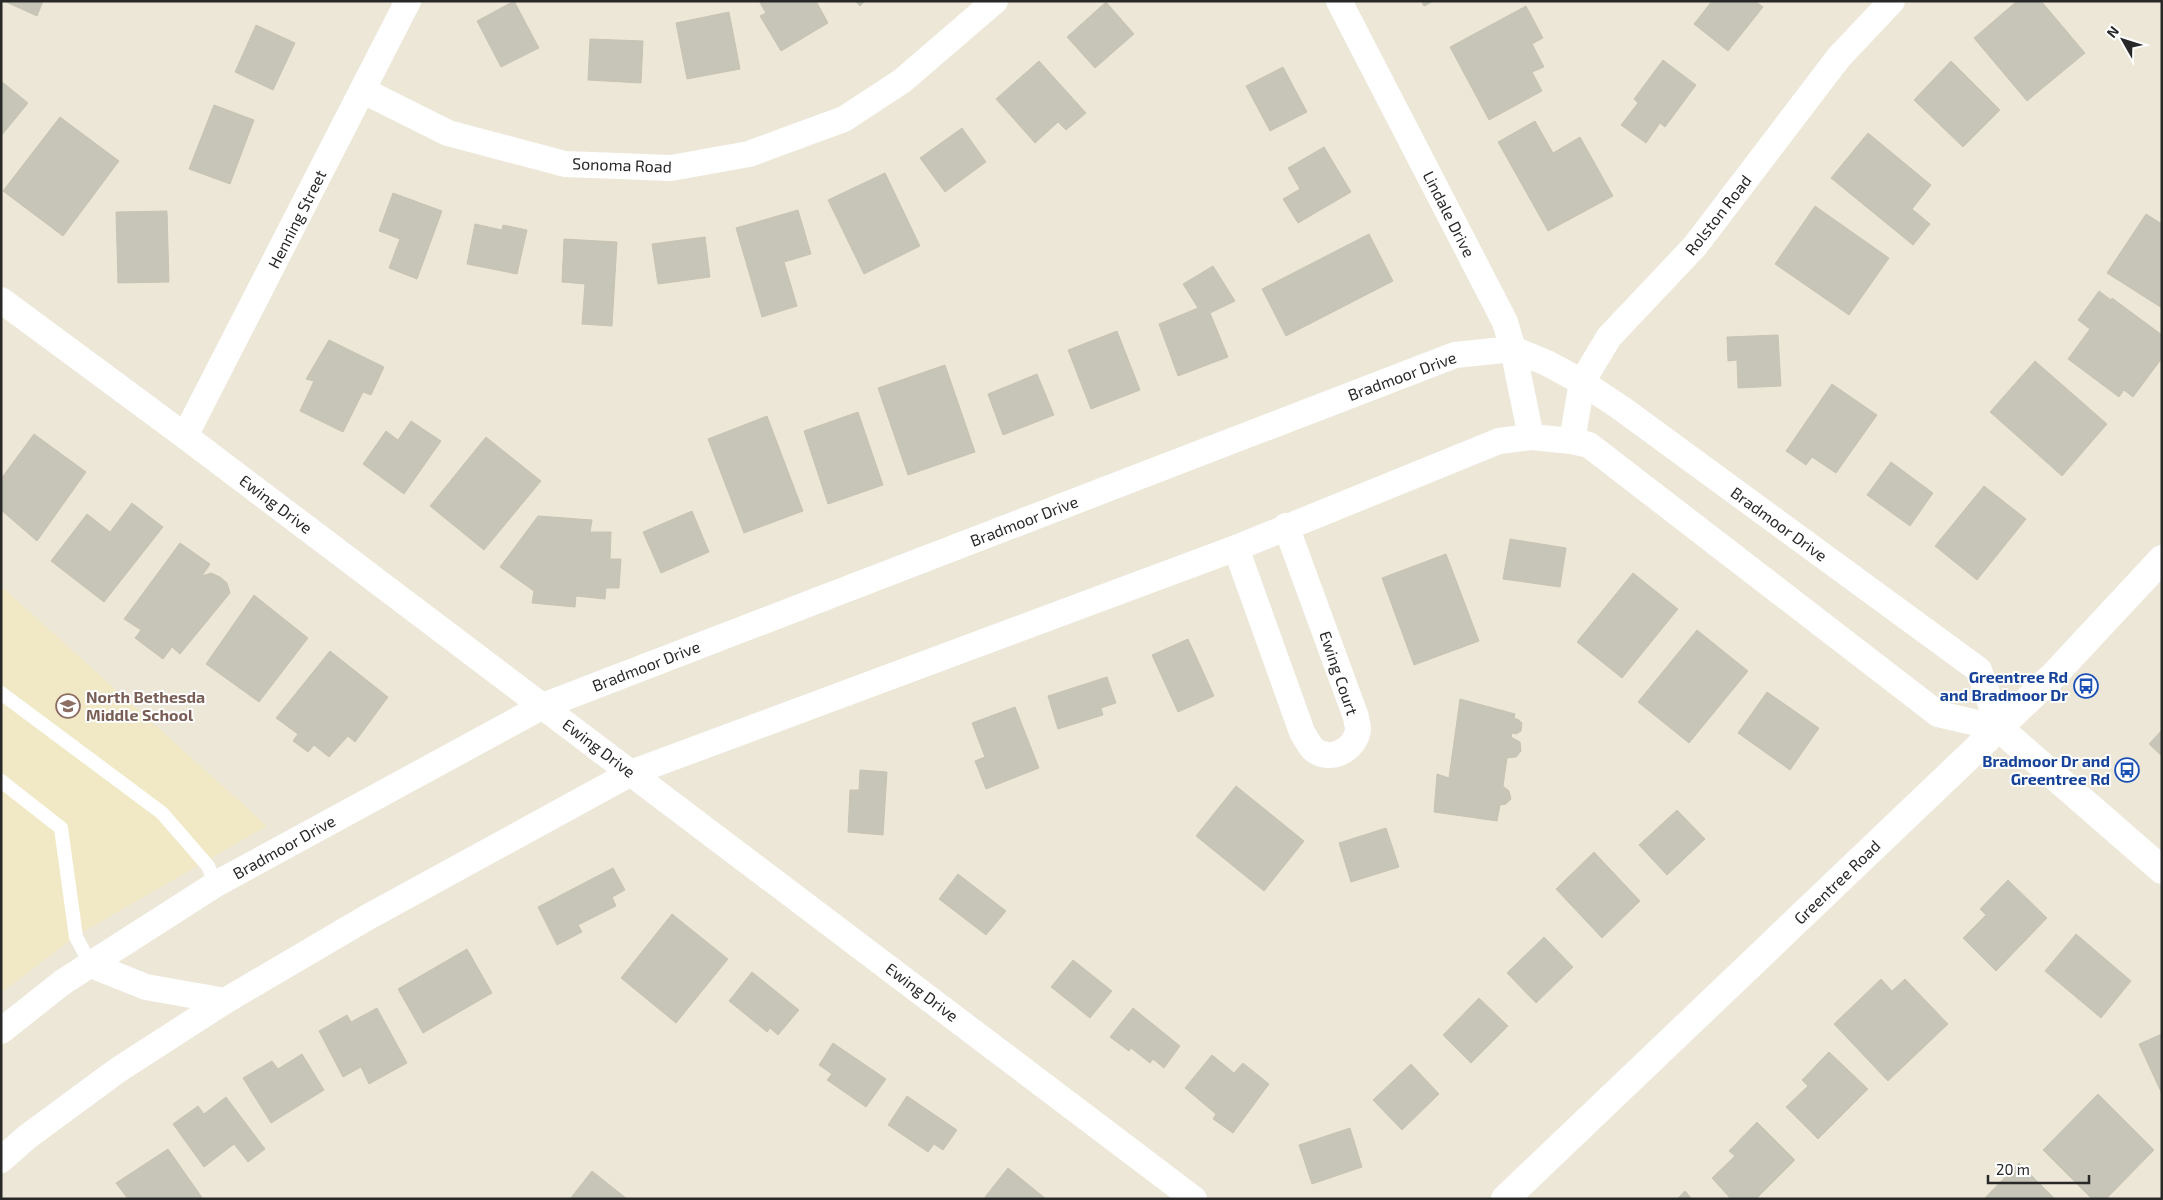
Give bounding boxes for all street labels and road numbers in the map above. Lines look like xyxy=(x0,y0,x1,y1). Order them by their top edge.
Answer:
street label: Sonoma Road xyxy=(572,153,672,176)
street label: Henning Street xyxy=(264,166,330,271)
street label: Lindale Drive xyxy=(1420,167,1479,260)
street label: Rolston Road xyxy=(1680,171,1755,259)
street label: Bradmoor Drive xyxy=(1345,347,1459,404)
street label: Ewing Drive xyxy=(236,470,316,537)
street label: Bradmoor Drive xyxy=(1728,482,1831,565)
street label: Bradmoor Drive xyxy=(967,491,1080,550)
street label: Ewing Court xyxy=(1316,628,1363,717)
street label: Bradmoor Drive xyxy=(589,636,702,695)
street label: Ewing Drive xyxy=(559,714,639,781)
street label: Bradmoor Drive xyxy=(229,811,338,883)
street label: Greentree Road xyxy=(1790,836,1884,928)
street label: Ewing Drive xyxy=(882,958,962,1025)

